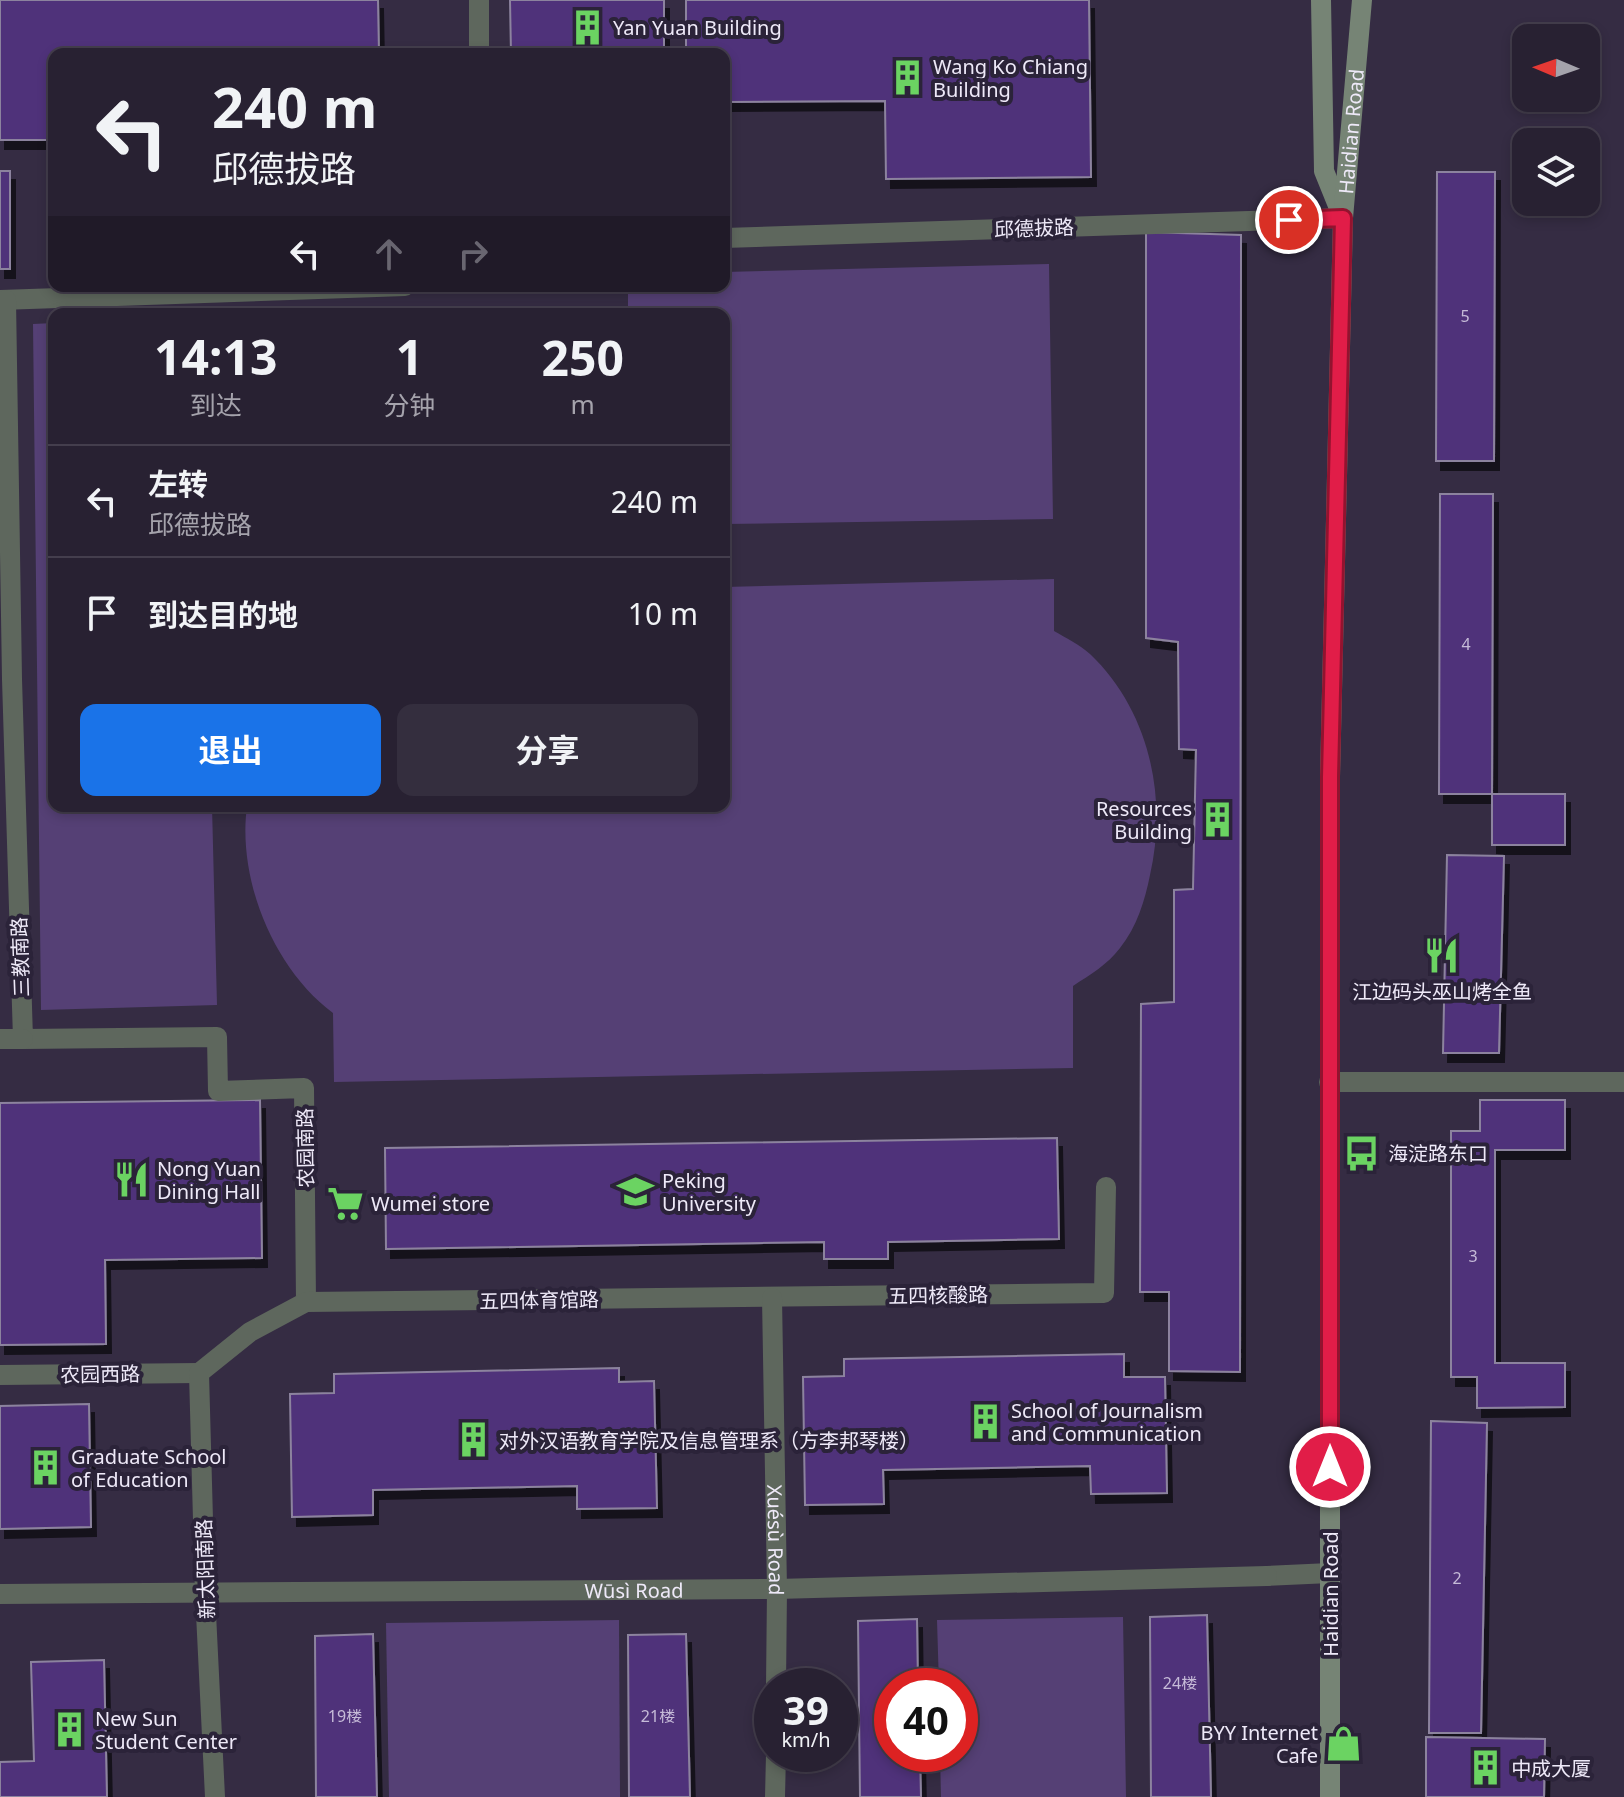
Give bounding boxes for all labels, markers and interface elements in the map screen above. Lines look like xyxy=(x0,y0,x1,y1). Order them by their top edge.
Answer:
building icon: Yan Yuan Building xyxy=(568,8,606,46)
place label: Yan Yuan Building xyxy=(613,14,782,41)
north arrow xyxy=(1512,24,1600,112)
map controls xyxy=(1512,24,1600,216)
place label: Wang Ko Chiang Building xyxy=(933,53,1088,103)
building icon: Wang Ko Chiang Building xyxy=(888,58,926,96)
text: 240 m xyxy=(212,68,377,144)
street label: Haidian Road xyxy=(1332,68,1369,195)
icon: left xyxy=(80,80,184,184)
button: layers xyxy=(1512,128,1600,216)
text: 邱德拔路 xyxy=(212,144,356,193)
pin xyxy=(1255,186,1323,254)
icon: arrive xyxy=(1267,198,1311,242)
street label: 邱德拔路 xyxy=(994,213,1074,243)
icon: left xyxy=(283,232,327,276)
icon: ahead xyxy=(367,232,411,276)
icon: right xyxy=(451,232,495,276)
house number: 5 xyxy=(1460,305,1470,327)
text: 14:13 xyxy=(154,324,277,389)
text: 1 xyxy=(396,324,423,389)
text: 250 xyxy=(542,325,624,390)
text: m xyxy=(571,386,595,422)
text: 到达 xyxy=(190,387,242,423)
text: 分钟 xyxy=(383,387,435,423)
text: 左转 xyxy=(148,463,208,504)
icon: left xyxy=(80,479,124,523)
text: 240 m xyxy=(611,481,698,522)
text: 邱德拔路 xyxy=(148,506,252,542)
icon: arrive xyxy=(80,591,124,635)
text: 10 m xyxy=(628,593,698,634)
text: 到达目的地 xyxy=(148,594,298,635)
house number: 4 xyxy=(1461,633,1471,655)
button: 退出 xyxy=(80,704,381,796)
button: 分享 xyxy=(397,704,698,796)
place label: Resources Building xyxy=(1096,795,1192,845)
building icon: Resources Building xyxy=(1199,801,1237,839)
street label: 三教南路 xyxy=(5,917,35,997)
restaurant icon: 江边码头巫山烤全鱼 xyxy=(1423,937,1461,975)
place label: 江边码头巫山烤全鱼 xyxy=(1352,978,1532,1005)
street label: 农园南路 xyxy=(291,1108,319,1188)
bus stop icon: 海淀路东口 xyxy=(1343,1134,1381,1172)
place label: 海淀路东口 xyxy=(1388,1140,1488,1167)
place label: Nong Yuan Dining Hall xyxy=(157,1155,261,1205)
restaurant icon: Nong Yuan Dining Hall xyxy=(112,1161,150,1199)
place label: Peking University xyxy=(662,1167,757,1217)
school or university icon: Peking University xyxy=(617,1172,655,1210)
supermarket icon: Wumei store xyxy=(326,1184,364,1222)
place label: Wumei store xyxy=(371,1190,490,1217)
house number: 3 xyxy=(1468,1245,1478,1267)
street label: 五四核酸路 xyxy=(888,1281,988,1309)
street label: 五四体育馆路 xyxy=(479,1285,599,1315)
street label: 农园西路 xyxy=(60,1360,140,1388)
place label: School of Journalism and Communication xyxy=(1011,1397,1203,1447)
building icon: School of Journalism and Communication xyxy=(966,1403,1004,1441)
building icon: 对外汉语教育学院及信息管理系（方李邦琴楼） xyxy=(454,1421,492,1459)
position arrow xyxy=(1288,1425,1372,1509)
place label: 对外汉语教育学院及信息管理系（方李邦琴楼） xyxy=(499,1427,919,1454)
place label: Graduate School of Education xyxy=(71,1443,227,1493)
building icon: Graduate School of Education xyxy=(26,1448,64,1486)
street label: Xuésù Road xyxy=(762,1484,791,1595)
street label: 新太阳南路 xyxy=(190,1519,220,1619)
street label: Haidian Road xyxy=(1317,1531,1344,1657)
house number: 2 xyxy=(1452,1567,1462,1589)
street label: Wūsì Road xyxy=(584,1576,684,1604)
speed limit sign: 40 xyxy=(874,1668,978,1772)
house number: 24楼 xyxy=(1163,1672,1197,1694)
text: 39 xyxy=(783,1682,829,1737)
place label: New Sun Student Center xyxy=(95,1705,237,1755)
house number: 19楼 xyxy=(328,1705,362,1727)
house number: 21楼 xyxy=(641,1705,675,1727)
building icon: New Sun Student Center xyxy=(50,1711,88,1749)
place label: BYY Internet Cafe xyxy=(1200,1719,1318,1769)
shop icon: BYY Internet Cafe xyxy=(1325,1724,1363,1762)
text: km/h xyxy=(781,1726,831,1753)
building icon: 中成大厦 xyxy=(1466,1749,1504,1787)
place label: 中成大厦 xyxy=(1511,1755,1591,1782)

